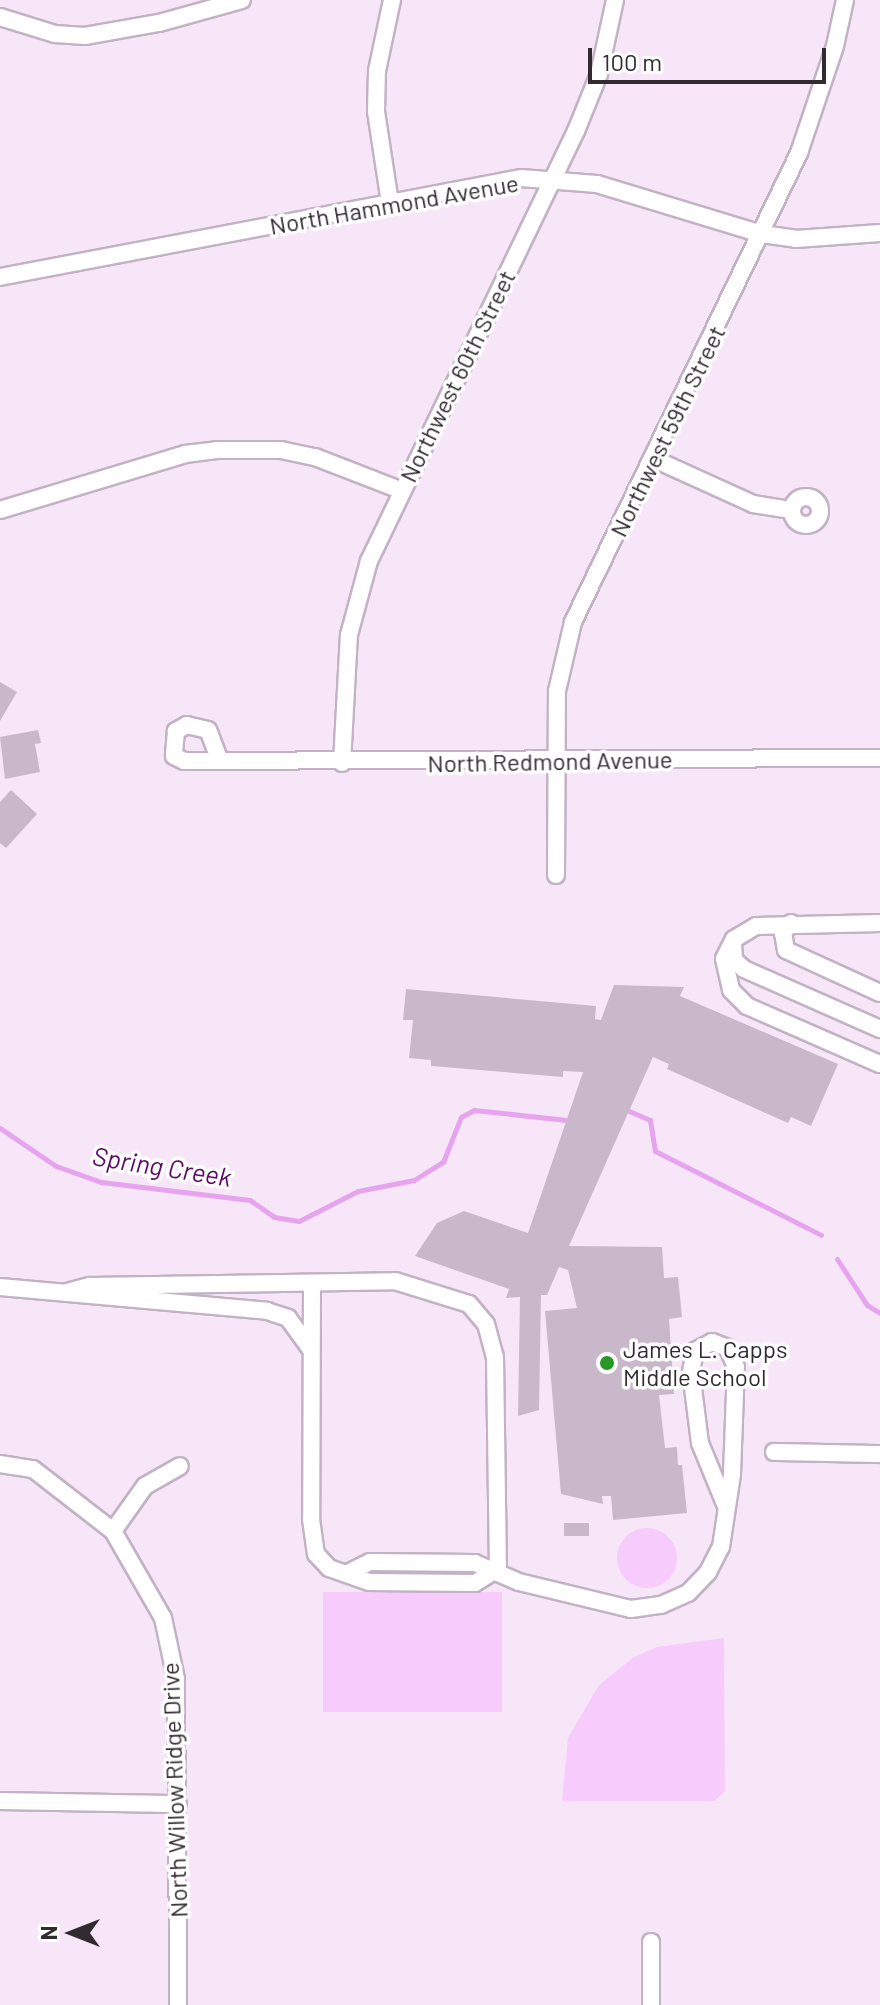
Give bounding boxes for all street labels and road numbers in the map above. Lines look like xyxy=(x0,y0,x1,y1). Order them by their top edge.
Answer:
street label: North Hammond Avenue xyxy=(267,168,521,240)
street label: Northwest 60th Street xyxy=(393,265,521,487)
street label: Northwest 59th Street xyxy=(603,321,731,541)
street label: North Redmond Avenue xyxy=(427,744,673,778)
street label: North Willow Ridge Drive xyxy=(155,1662,193,1918)

